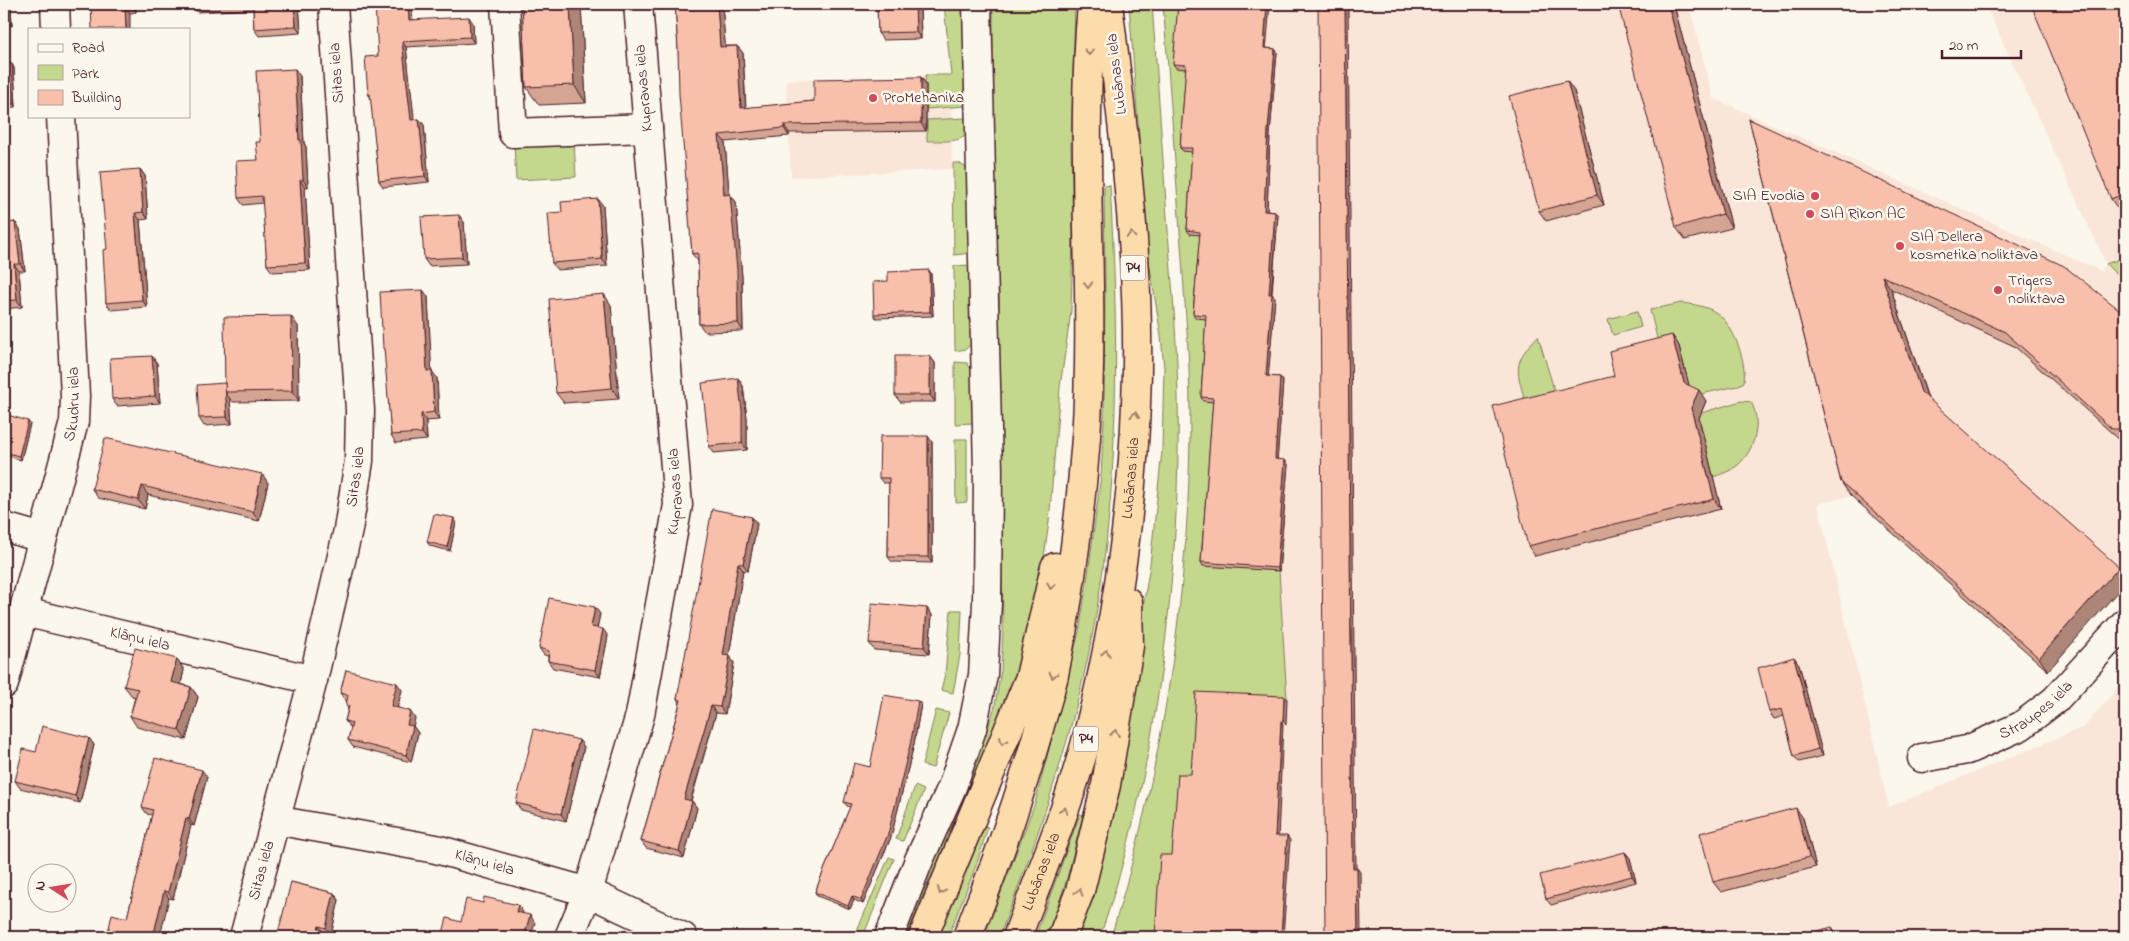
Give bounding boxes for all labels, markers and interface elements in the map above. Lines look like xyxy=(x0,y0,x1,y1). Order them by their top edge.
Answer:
legend xyxy=(28,28,190,118)
scale bar xyxy=(1942,28,2020,60)
street label: Lubānas iela xyxy=(1100,32,1134,116)
text: 20 m xyxy=(1949,35,1979,57)
text: Road xyxy=(72,37,105,59)
street label: Sitas iela xyxy=(323,42,351,104)
street label: Kupravas iela xyxy=(628,43,660,133)
one-way arrow xyxy=(1083,49,1094,57)
text: Park xyxy=(72,63,100,85)
place label: ProMehanika xyxy=(883,86,964,110)
text: Building xyxy=(71,87,121,110)
marker: ProMehanika xyxy=(867,92,879,104)
place label: SIA Evodia xyxy=(1732,184,1805,208)
marker: SIA Evodia xyxy=(1809,190,1821,202)
place label: SIA Rikon AC xyxy=(1820,202,1906,226)
marker: SIA Rikon AC xyxy=(1804,208,1816,220)
place label: SIA Dellera kosmetika noliktava xyxy=(1910,225,2038,267)
one-way arrow xyxy=(1126,230,1137,238)
marker: SIA Dellera kosmetika noliktava xyxy=(1894,240,1906,252)
road number: P4 xyxy=(1120,256,1146,280)
place label: Trigers noliktava xyxy=(2008,269,2065,311)
one-way arrow xyxy=(1083,282,1093,289)
marker: Trigers noliktava xyxy=(1992,284,2004,296)
street label: Skudru iela xyxy=(57,366,87,444)
one-way arrow xyxy=(1130,410,1141,418)
street label: Lubānas iela xyxy=(1116,437,1146,520)
street label: Sitas iela xyxy=(340,446,371,509)
street label: Kupravas iela xyxy=(661,447,690,537)
one-way arrow xyxy=(1046,582,1057,590)
street label: Klāņu iela xyxy=(107,621,172,658)
one-way arrow xyxy=(1100,648,1110,657)
one-way arrow xyxy=(1049,671,1059,680)
street label: Straupes iela xyxy=(1995,675,2079,746)
road number: P4 xyxy=(1074,726,1098,752)
one-way arrow xyxy=(1109,729,1119,738)
one-way arrow xyxy=(999,736,1009,745)
one-way arrow xyxy=(1058,806,1068,814)
street label: Lubānas iela xyxy=(1016,829,1067,914)
street label: Sitas iela xyxy=(242,838,281,903)
street label: Klāņu iela xyxy=(452,843,517,883)
north arrow xyxy=(28,864,78,914)
text: N xyxy=(29,879,52,892)
one-way arrow xyxy=(937,886,947,895)
one-way arrow xyxy=(1073,888,1083,896)

